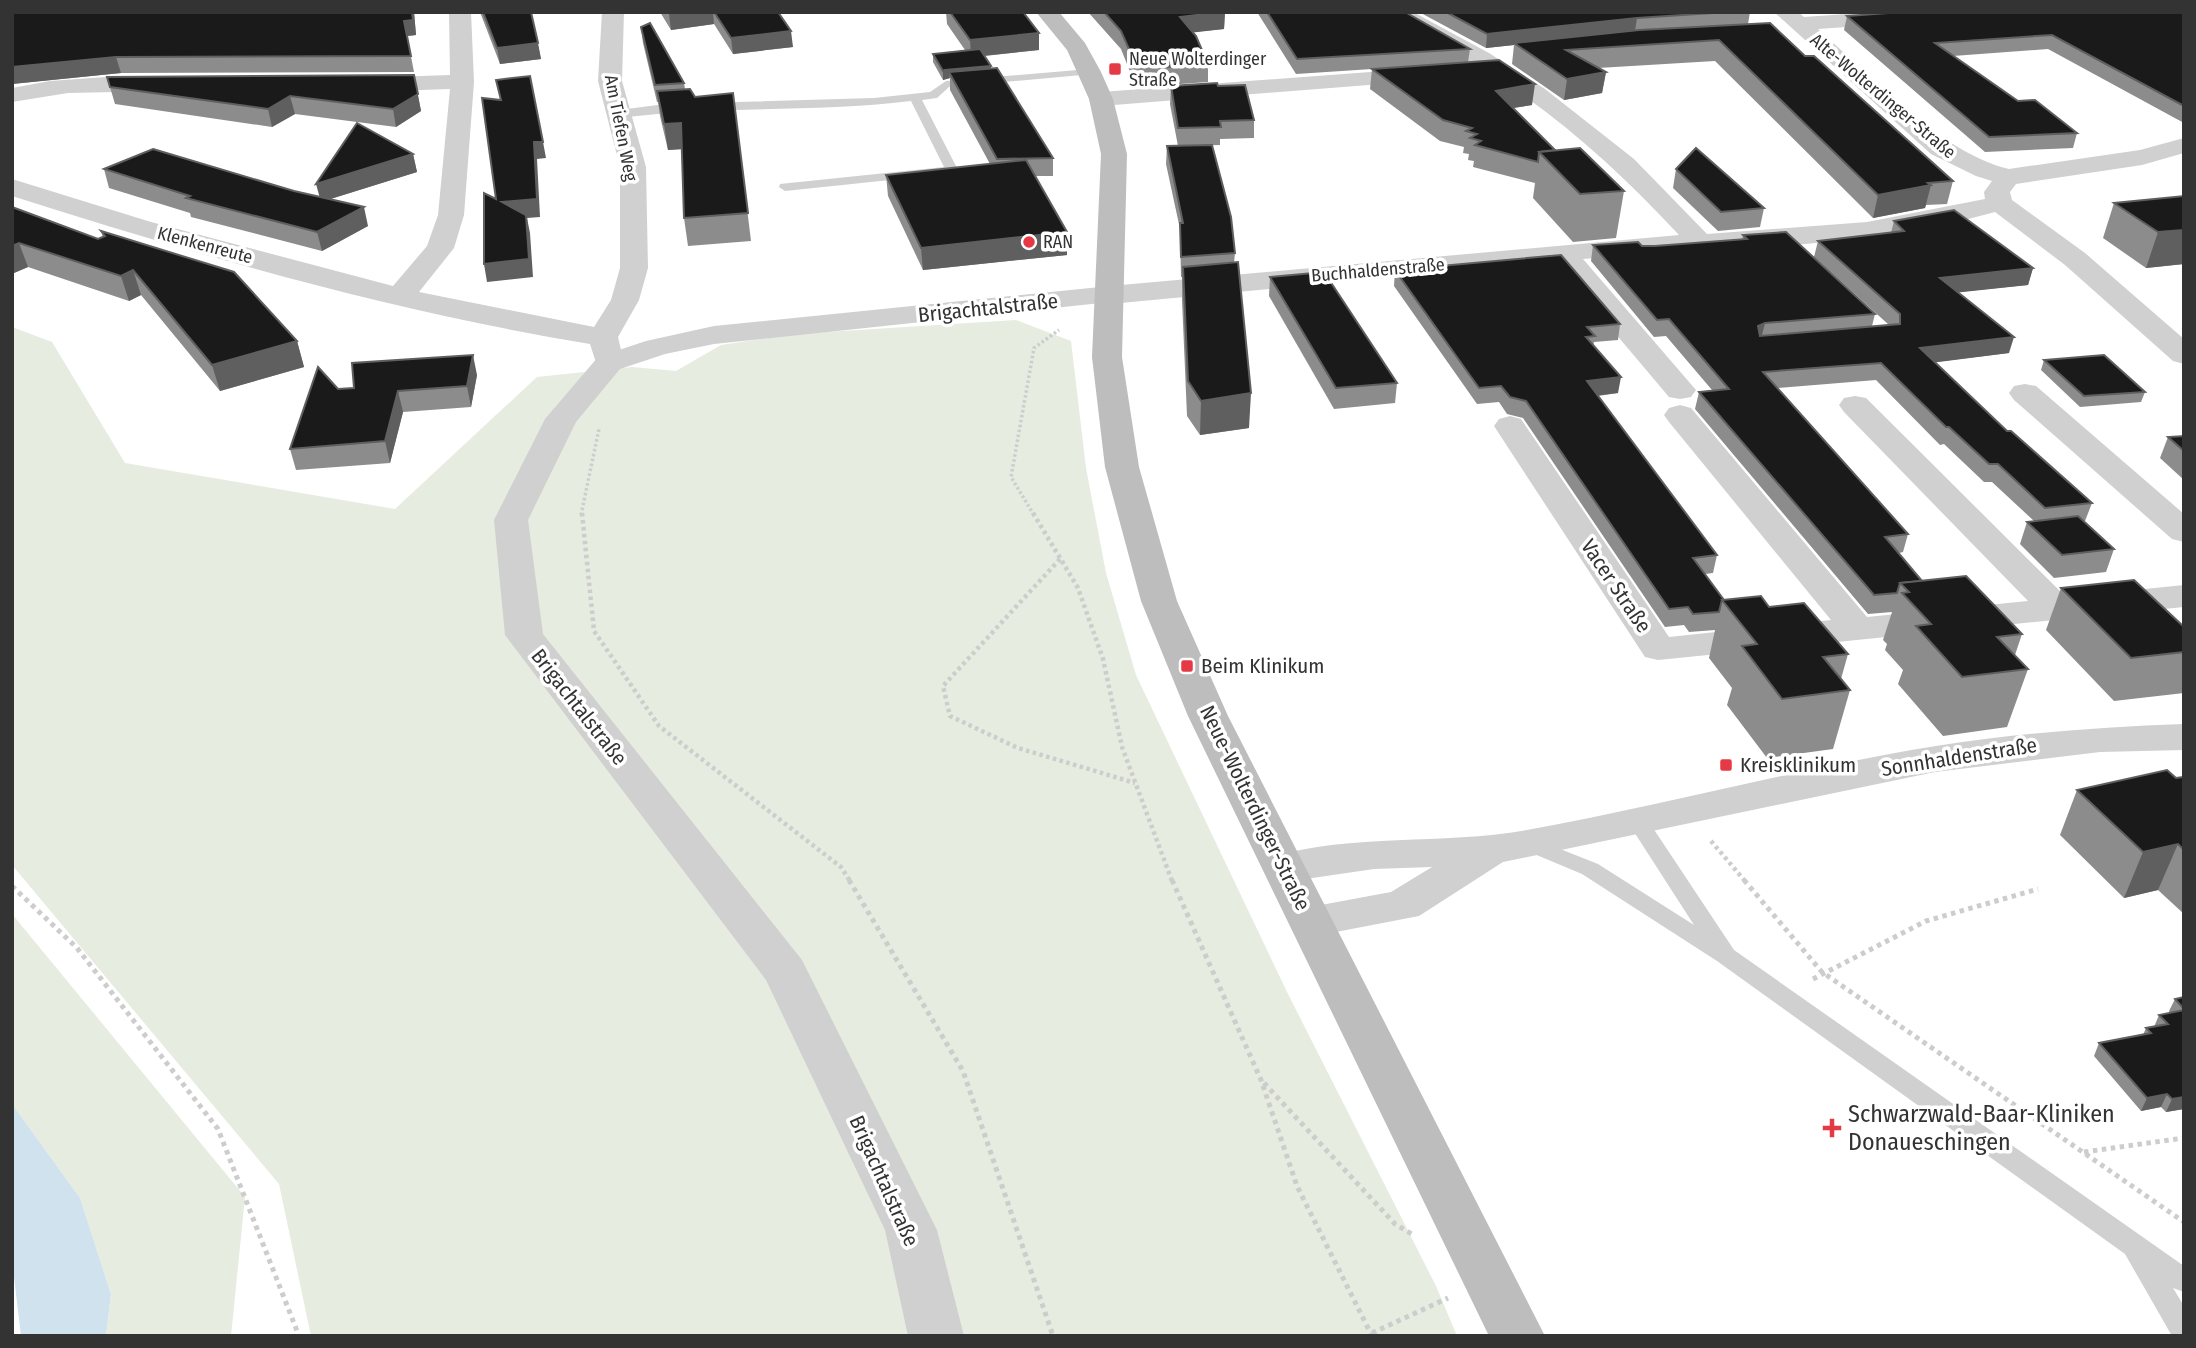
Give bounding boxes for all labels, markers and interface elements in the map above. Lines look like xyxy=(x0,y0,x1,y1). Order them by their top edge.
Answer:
street label: Alte-Wolterdinger-Straße xyxy=(1806,29,1960,163)
place label: Neue Wolterdinger Straße xyxy=(1129,48,1267,91)
marker: Neue Wolterdinger Straße xyxy=(1107,61,1123,77)
street label: Am Tiefen Weg xyxy=(600,73,642,184)
street label: Klenkenreute xyxy=(155,222,255,268)
place label: RAN xyxy=(1043,231,1073,253)
marker: RAN xyxy=(1021,234,1037,250)
street label: Buchhaldenstraße xyxy=(1310,253,1446,287)
street label: Brigachtalstraße xyxy=(917,288,1059,328)
street label: Vacer Straße xyxy=(1575,534,1657,638)
street label: Brigachtalstraße xyxy=(525,644,633,770)
place label: Beim Klinikum xyxy=(1201,653,1324,679)
marker: Beim Klinikum xyxy=(1179,658,1195,674)
street label: Neue-Wolterdinger-Straße xyxy=(1194,701,1316,915)
street label: Sonnhaldenstraße xyxy=(1879,732,2039,782)
place label: Kreisklinikum xyxy=(1740,752,1856,778)
marker: Kreisklinikum xyxy=(1718,757,1734,773)
place label: Schwarzwald-Baar-Kliniken Donaueschingen xyxy=(1848,1100,2115,1156)
street label: Brigachtalstraße xyxy=(844,1111,924,1251)
marker: Schwarzwald-Baar-Kliniken Donaueschingen xyxy=(1822,1118,1842,1138)

